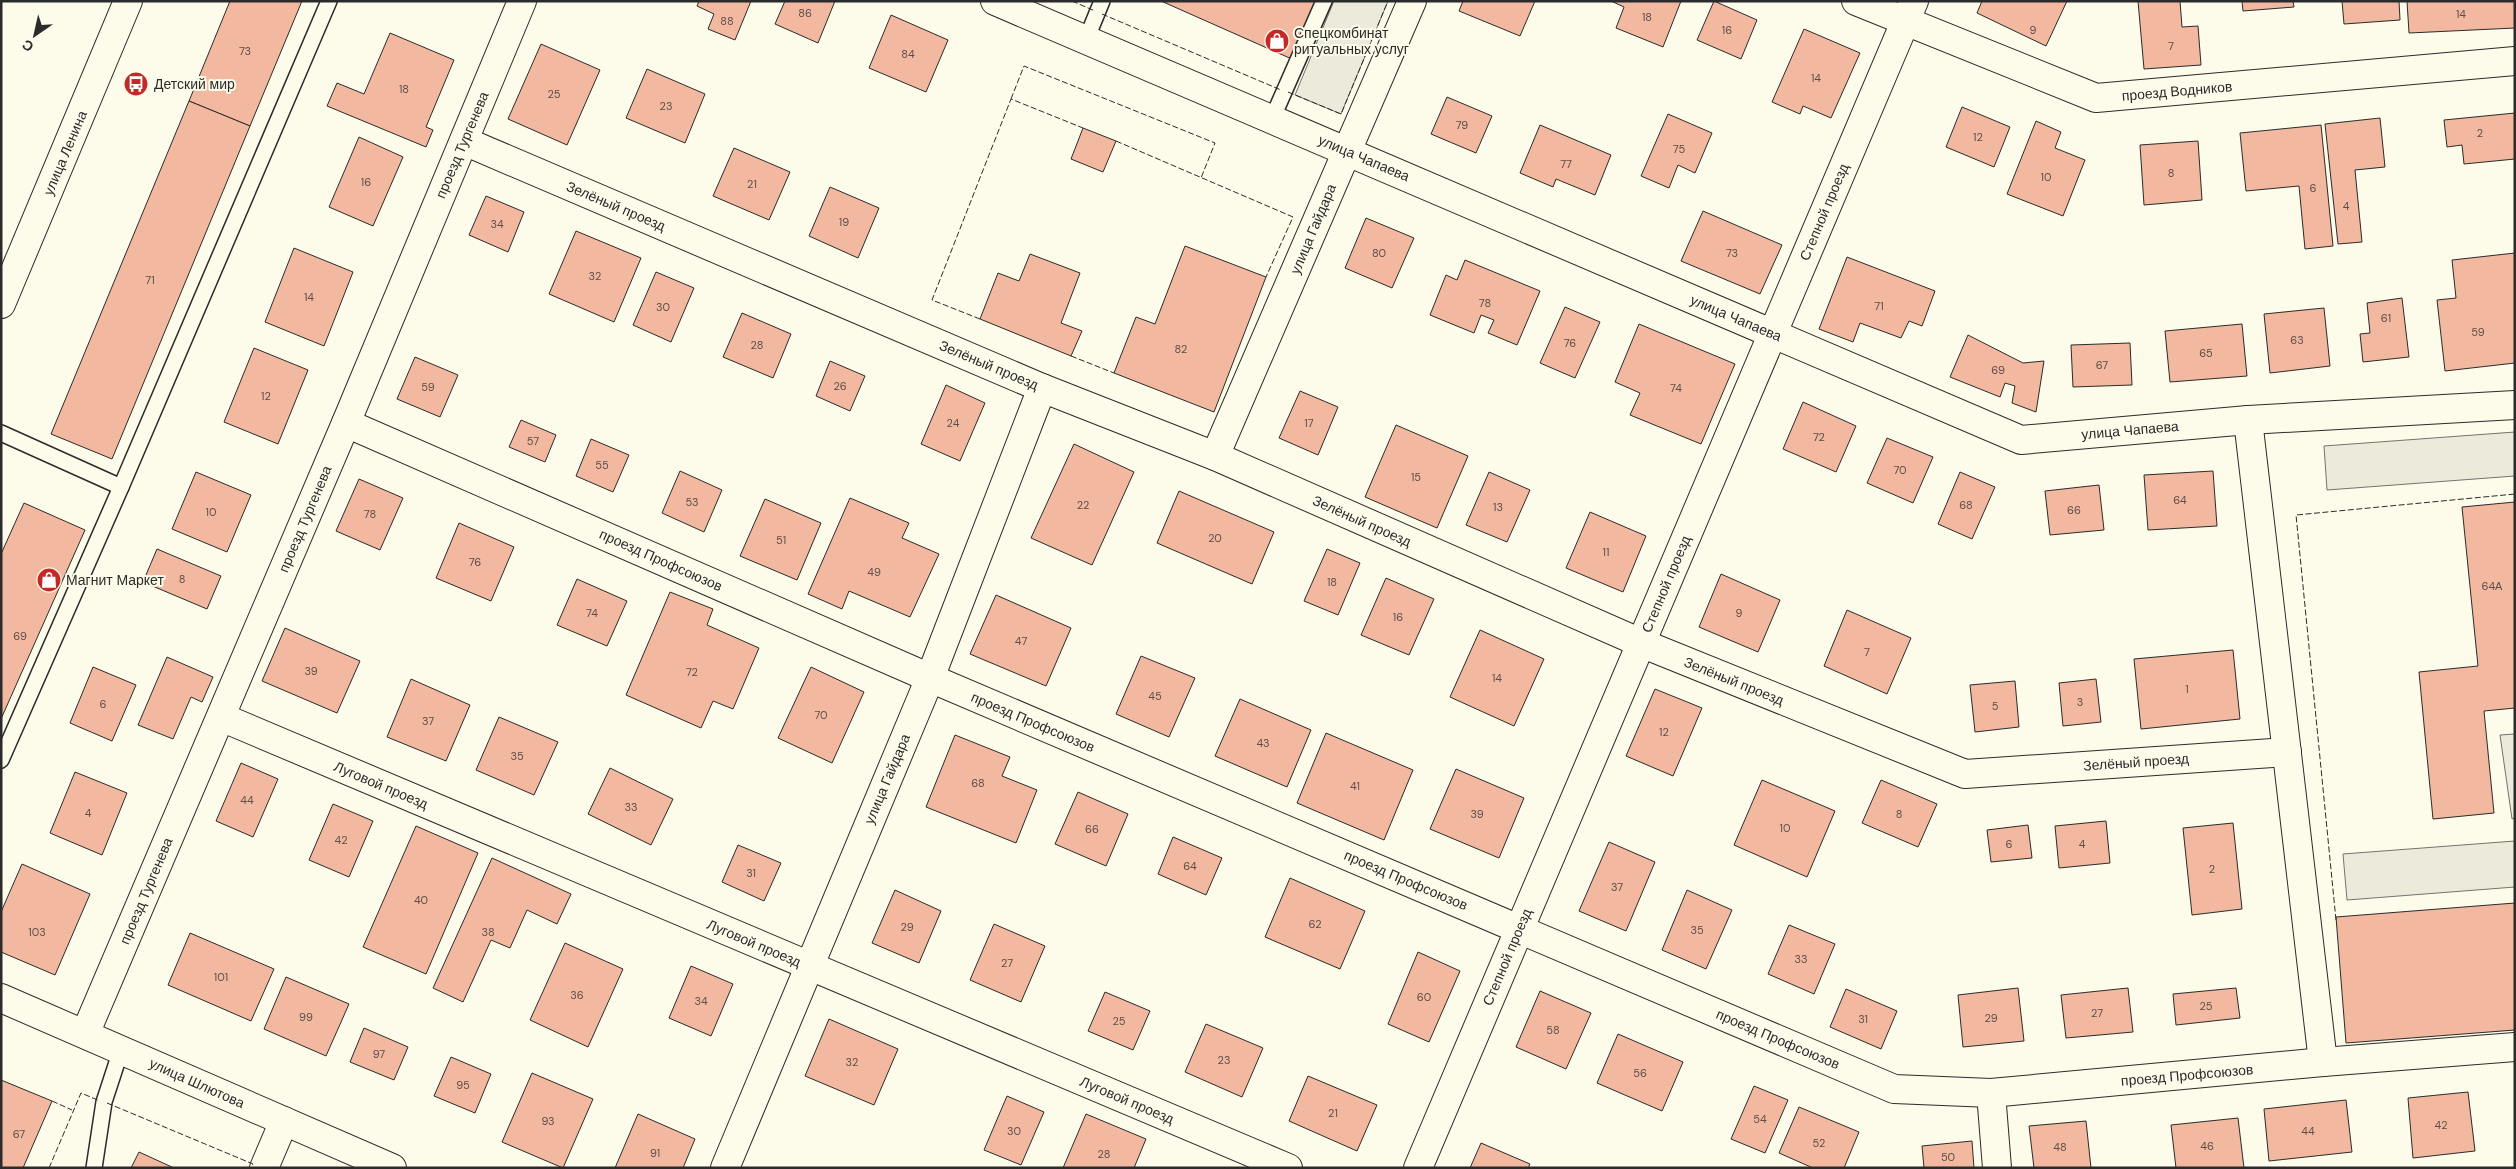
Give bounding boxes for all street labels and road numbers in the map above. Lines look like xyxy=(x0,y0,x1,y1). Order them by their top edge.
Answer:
street label: проезд Водников xyxy=(2121,77,2233,105)
street label: проезд Тургенева xyxy=(431,89,493,201)
street label: улица Ленина xyxy=(39,108,91,198)
street label: улица Чапаева xyxy=(1316,131,1413,185)
street label: Степной проезд xyxy=(1795,161,1853,263)
street label: Зелёный проезд xyxy=(564,177,668,235)
street label: улица Гайдара xyxy=(1286,181,1340,277)
street label: улица Чапаева xyxy=(1688,291,1785,345)
street label: Зелёный проезд xyxy=(937,336,1041,394)
street label: улица Чапаева xyxy=(2081,417,2180,443)
street label: проезд Тургенева xyxy=(274,463,336,575)
street label: Зелёный проезд xyxy=(1310,491,1414,551)
street label: проезд Профсоюзов xyxy=(597,525,725,595)
street label: Степной проезд xyxy=(1637,533,1695,635)
street label: Зелёный проезд xyxy=(1681,653,1787,709)
street label: проезд Профсоюзов xyxy=(968,688,1098,756)
street label: улица Гайдара xyxy=(860,731,914,827)
street label: Зелёный проезд xyxy=(2083,749,2189,775)
street label: Луговой проезд xyxy=(331,757,431,813)
street label: проезд Тургенева xyxy=(115,835,177,947)
street label: проезд Профсоюзов xyxy=(1341,846,1471,914)
street label: Степной проезд xyxy=(1478,906,1536,1008)
street label: Луговой проезд xyxy=(704,915,804,971)
street label: проезд Профсоюзов xyxy=(1713,1005,1843,1073)
street label: улица Шлютова xyxy=(147,1054,248,1112)
street label: проезд Профсоюзов xyxy=(2120,1060,2254,1090)
street label: Луговой проезд xyxy=(1077,1072,1177,1128)

